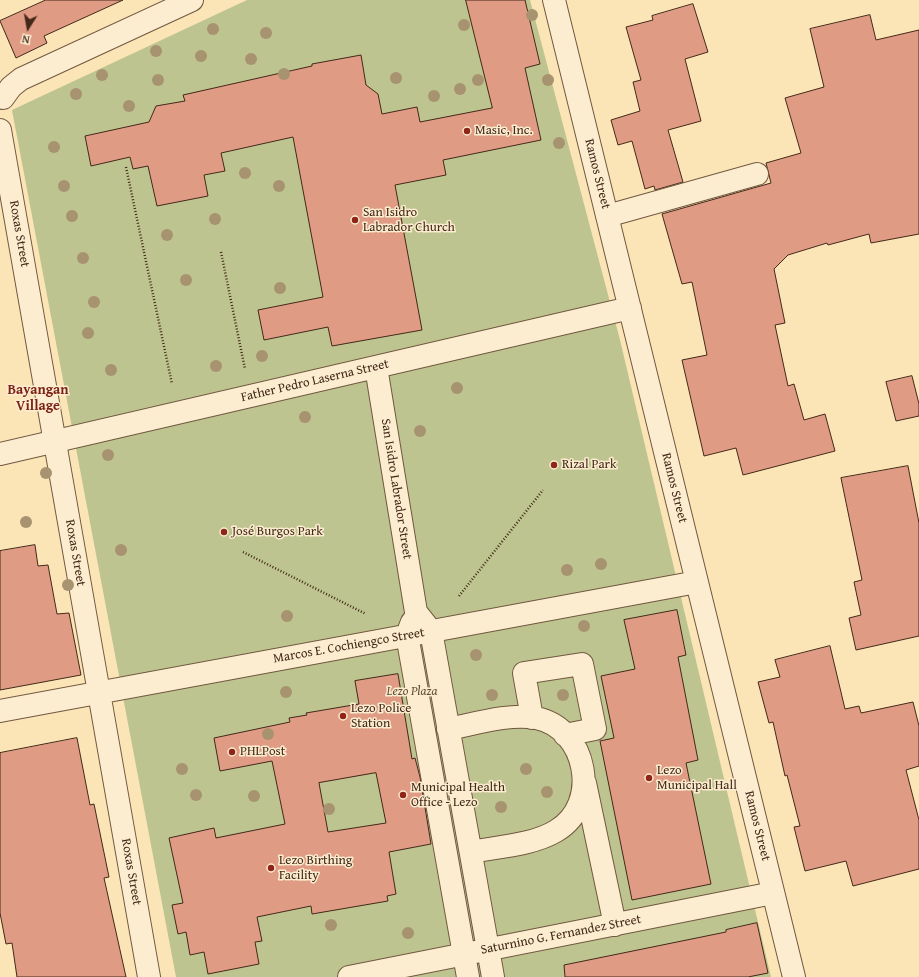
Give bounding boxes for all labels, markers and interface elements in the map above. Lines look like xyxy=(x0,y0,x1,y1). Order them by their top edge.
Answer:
north arrow xyxy=(8,8,48,48)
text: N xyxy=(21,31,31,48)
place label: Masic, Inc. xyxy=(475,123,533,139)
marker: Masic, Inc. xyxy=(462,126,472,136)
street label: Ramos Street xyxy=(581,137,613,211)
street label: Roxas Street xyxy=(5,199,33,269)
place label: San Isidro Labrador Church xyxy=(363,205,455,236)
marker: San Isidro Labrador Church xyxy=(350,215,360,225)
street label: Father Pedro Laserna Street xyxy=(240,356,390,406)
district label: Bayangan Village xyxy=(7,382,69,414)
street label: San Isidro Labrador Street xyxy=(377,417,415,561)
street label: Ramos Street xyxy=(658,451,690,525)
place label: Rizal Park xyxy=(562,457,617,473)
marker: Rizal Park xyxy=(549,460,559,470)
street label: Roxas Street xyxy=(61,518,89,588)
place label: José Burgos Park xyxy=(232,524,323,540)
marker: José Burgos Park xyxy=(219,527,229,537)
street label: Marcos E. Cochiengco Street xyxy=(272,625,426,667)
park label: Lezo Plaza xyxy=(387,684,437,700)
place label: Lezo Police Station xyxy=(351,701,411,732)
marker: Lezo Police Station xyxy=(338,711,348,721)
place label: PHLPost xyxy=(240,744,285,760)
marker: PHLPost xyxy=(227,747,237,757)
place label: Lezo Municipal Hall xyxy=(657,763,737,794)
marker: Lezo Municipal Hall xyxy=(644,773,654,783)
place label: Municipal Health Office - Lezo xyxy=(411,780,505,811)
street label: Ramos Street xyxy=(741,789,773,863)
marker: Municipal Health Office - Lezo xyxy=(398,790,408,800)
street label: Roxas Street xyxy=(117,837,145,907)
place label: Lezo Birthing Facility xyxy=(279,853,352,884)
marker: Lezo Birthing Facility xyxy=(266,863,276,873)
street label: Saturnino G. Fernandez Street xyxy=(479,912,643,958)

